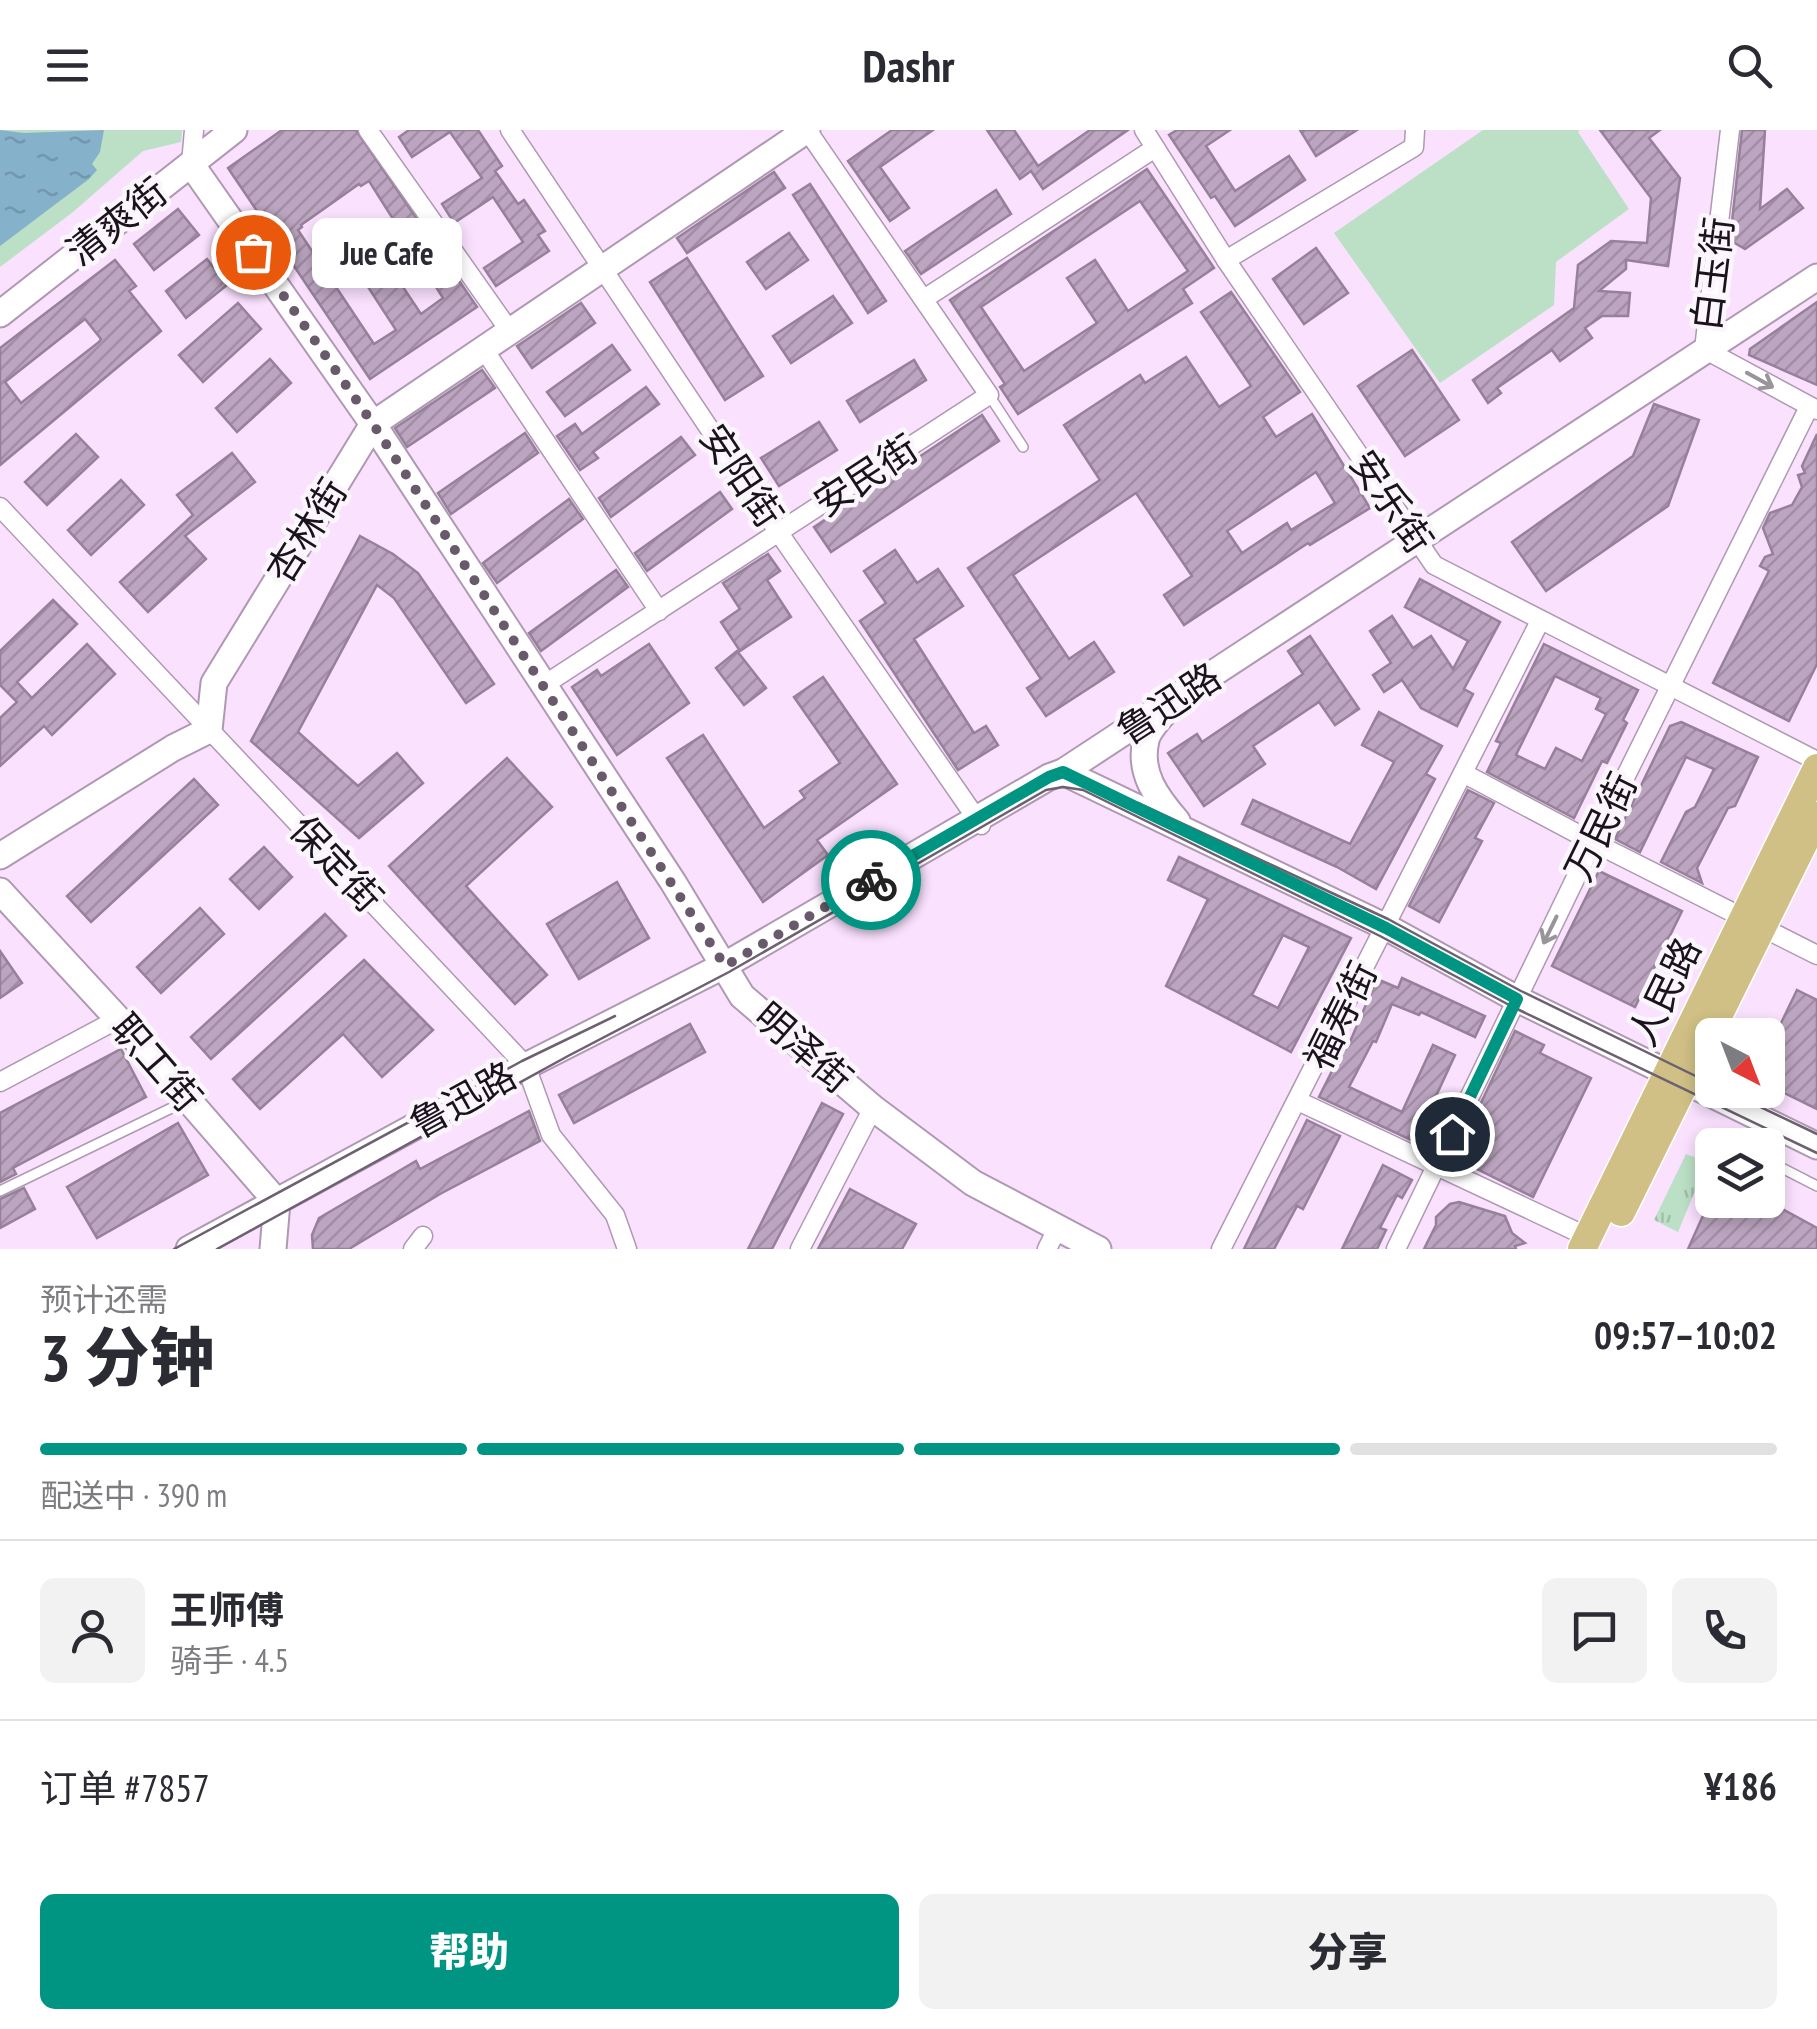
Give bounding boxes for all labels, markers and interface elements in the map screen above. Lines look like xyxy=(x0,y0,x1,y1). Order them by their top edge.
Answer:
text: Dashr xyxy=(863,36,954,94)
icon: menu xyxy=(40,38,95,93)
icon: search xyxy=(1722,38,1777,93)
street label: 清爽街 xyxy=(56,166,176,275)
pin xyxy=(211,210,296,295)
street label: 白玉街 xyxy=(1680,214,1743,333)
callout: Jue Cafe xyxy=(313,217,463,287)
icon: bag xyxy=(226,225,281,280)
text: Jue Cafe xyxy=(340,232,434,274)
one-way arrow xyxy=(1745,370,1775,390)
street label: 安阳街 xyxy=(690,414,794,536)
street label: 安民街 xyxy=(804,423,926,526)
street label: 安乐街 xyxy=(1340,440,1444,562)
street label: 杏林街 xyxy=(255,469,357,592)
street label: 鲁迅路 xyxy=(1107,651,1229,754)
street label: 万民街 xyxy=(1553,764,1647,888)
street label: 保定街 xyxy=(280,805,394,921)
courier xyxy=(821,830,921,930)
icon: bike xyxy=(844,853,899,908)
one-way arrow xyxy=(1540,914,1559,944)
street label: 人民路 xyxy=(1617,929,1711,1053)
street label: 福寿街 xyxy=(1293,953,1387,1077)
street label: 明泽街 xyxy=(745,991,863,1103)
street label: 职工街 xyxy=(101,1003,213,1121)
north arrow xyxy=(1695,1018,1785,1108)
map controls xyxy=(1695,1018,1785,1218)
street label: 鲁迅路 xyxy=(401,1050,524,1148)
pin xyxy=(1410,1092,1495,1177)
icon: home xyxy=(1425,1107,1480,1162)
button: layers xyxy=(1695,1128,1785,1218)
text: 预计还需 xyxy=(40,1278,168,1320)
text: 09:57–10:02 xyxy=(1594,1310,1777,1359)
text: 3 分钟 xyxy=(40,1315,214,1399)
text: 配送中 · 390 m xyxy=(40,1474,227,1516)
button: person xyxy=(40,1578,145,1683)
button: chat xyxy=(1542,1578,1647,1683)
button: phone xyxy=(1672,1578,1777,1683)
text: 王师傅 xyxy=(170,1585,284,1634)
text: 骑手 · 4.5 xyxy=(170,1639,289,1681)
text: ¥186 xyxy=(1704,1761,1777,1810)
text: 订单 #7857 xyxy=(40,1763,210,1812)
button: 帮助 xyxy=(40,1894,899,2009)
button: 分享 xyxy=(919,1894,1777,2009)

